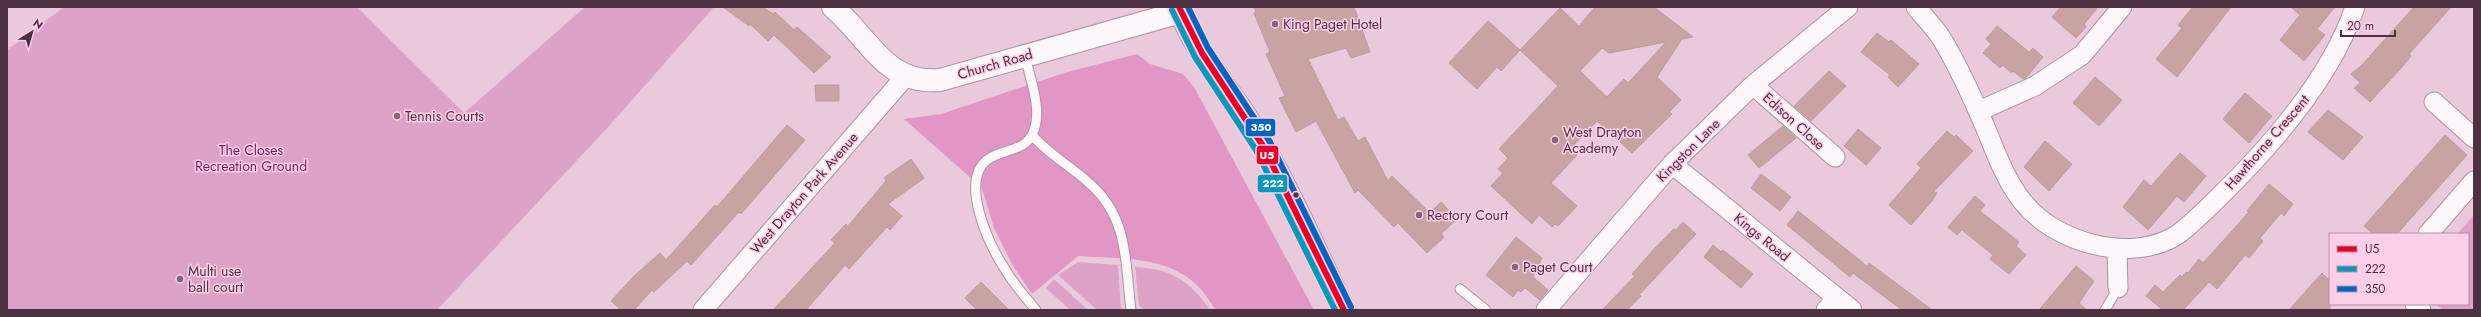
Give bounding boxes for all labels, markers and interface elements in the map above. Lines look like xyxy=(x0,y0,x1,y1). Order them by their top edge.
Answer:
north arrow xyxy=(12,12,52,52)
scale bar xyxy=(2341,12,2395,38)
place label: King Paget Hotel xyxy=(1283,14,1382,34)
text: N xyxy=(30,15,46,33)
text: 20 m xyxy=(2347,17,2374,35)
marker: King Paget Hotel xyxy=(1270,19,1280,29)
street label: Church Road xyxy=(955,44,1035,84)
street label: Edison Close xyxy=(1759,88,1829,154)
street label: Hawthorne Crescent xyxy=(2220,90,2314,194)
place label: Tennis Courts xyxy=(405,106,484,126)
marker: Tennis Courts xyxy=(392,111,402,121)
street label: Kingston Lane xyxy=(1652,114,1724,186)
line badge: 350 xyxy=(1245,118,1276,137)
text: 350 xyxy=(1250,119,1272,135)
place label: West Drayton Academy xyxy=(1563,122,1642,158)
street label: West Drayton Park Avenue xyxy=(745,128,863,258)
marker: West Drayton Academy xyxy=(1550,135,1560,145)
park label: The Closes Recreation Ground xyxy=(195,140,307,176)
line badge: U5 xyxy=(1256,145,1279,165)
text: U5 xyxy=(1260,147,1274,163)
line badge: 222 xyxy=(1257,174,1288,193)
text: 222 xyxy=(1262,175,1284,191)
unlabelled marker xyxy=(1291,190,1301,200)
place label: Rectory Court xyxy=(1427,205,1509,225)
street label: Kings Road xyxy=(1730,208,1794,266)
marker: Rectory Court xyxy=(1414,210,1424,220)
legend xyxy=(2329,233,2469,305)
text: U5 xyxy=(2365,240,2380,258)
place label: Paget Court xyxy=(1523,257,1593,277)
text: 222 xyxy=(2365,260,2386,278)
place label: Multi use ball court xyxy=(188,261,244,297)
marker: Paget Court xyxy=(1510,262,1520,272)
marker: Multi use ball court xyxy=(175,274,185,284)
text: 350 xyxy=(2365,280,2386,298)

